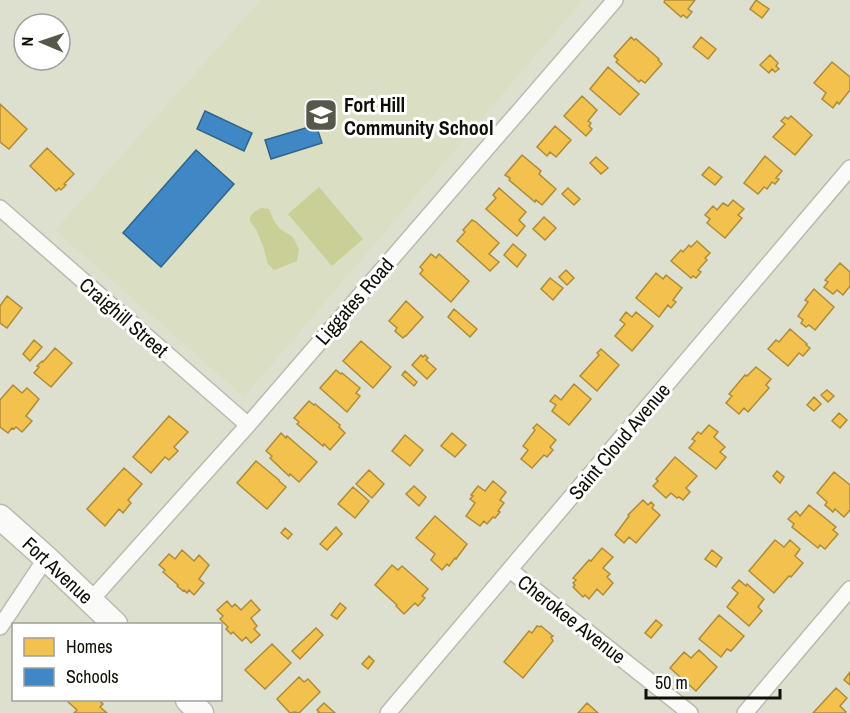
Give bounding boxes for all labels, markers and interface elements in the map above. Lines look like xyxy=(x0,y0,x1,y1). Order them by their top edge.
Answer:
north arrow xyxy=(12,12,72,72)
text: N xyxy=(16,36,38,47)
place label: Fort Hill Community School xyxy=(344,91,493,141)
school or university icon: Fort Hill Community School xyxy=(303,97,339,133)
street label: Liggates Road xyxy=(309,252,399,350)
street label: Craighill Street xyxy=(74,271,174,363)
street label: Saint Cloud Avenue xyxy=(562,377,676,505)
street label: Fort Avenue xyxy=(17,530,99,610)
street label: Cherokee Avenue xyxy=(512,568,632,670)
legend xyxy=(12,623,222,701)
text: Homes xyxy=(66,634,113,659)
scale bar xyxy=(646,662,780,700)
text: Schools xyxy=(66,664,119,689)
text: 50 m xyxy=(655,670,688,695)

